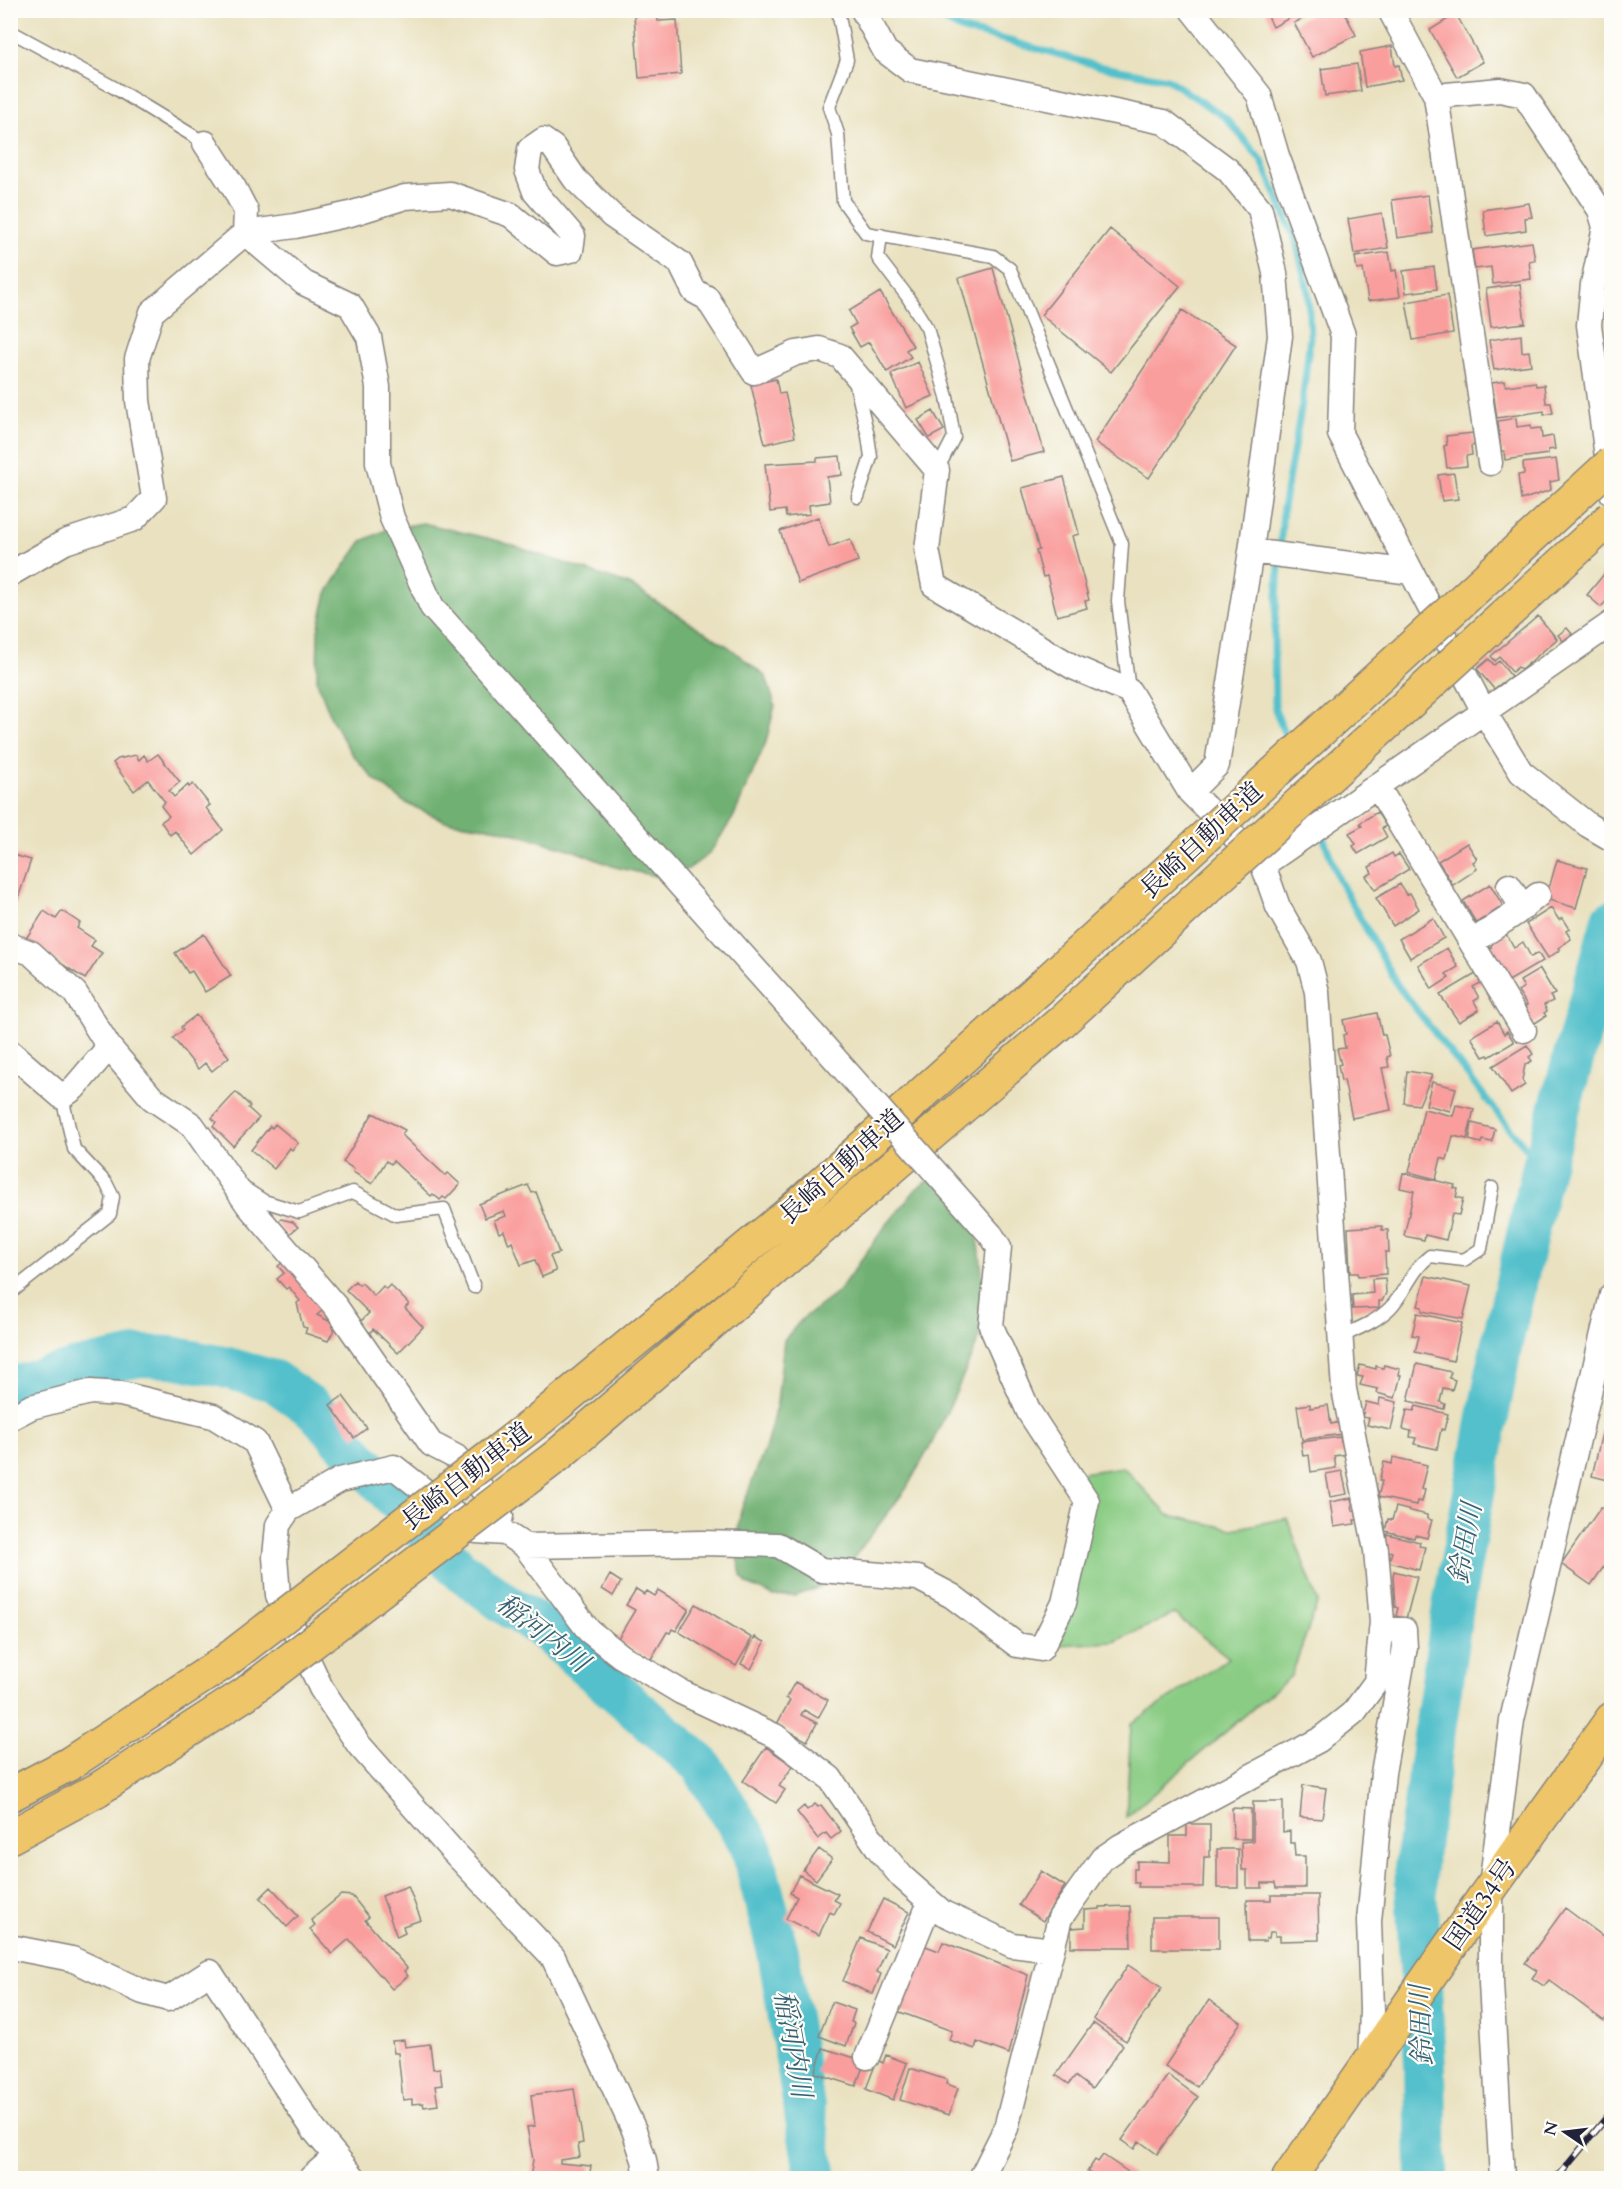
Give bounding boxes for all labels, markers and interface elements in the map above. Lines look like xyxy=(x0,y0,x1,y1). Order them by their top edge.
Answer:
street label: 長崎自動車道 xyxy=(1132,774,1270,906)
street label: 長崎自動車道 xyxy=(772,1101,911,1232)
street label: 長崎自動車道 xyxy=(394,1415,539,1538)
water label: 鈴田川 xyxy=(1440,1497,1491,1586)
water label: 稲河内川 xyxy=(489,1586,599,1683)
street label: 国道34号 xyxy=(1436,1851,1525,1957)
water label: 鈴田川 xyxy=(1401,1981,1441,2066)
water label: 稲河内川 xyxy=(765,1988,821,2103)
north arrow xyxy=(1535,2102,1595,2162)
text: N xyxy=(1539,2119,1564,2138)

